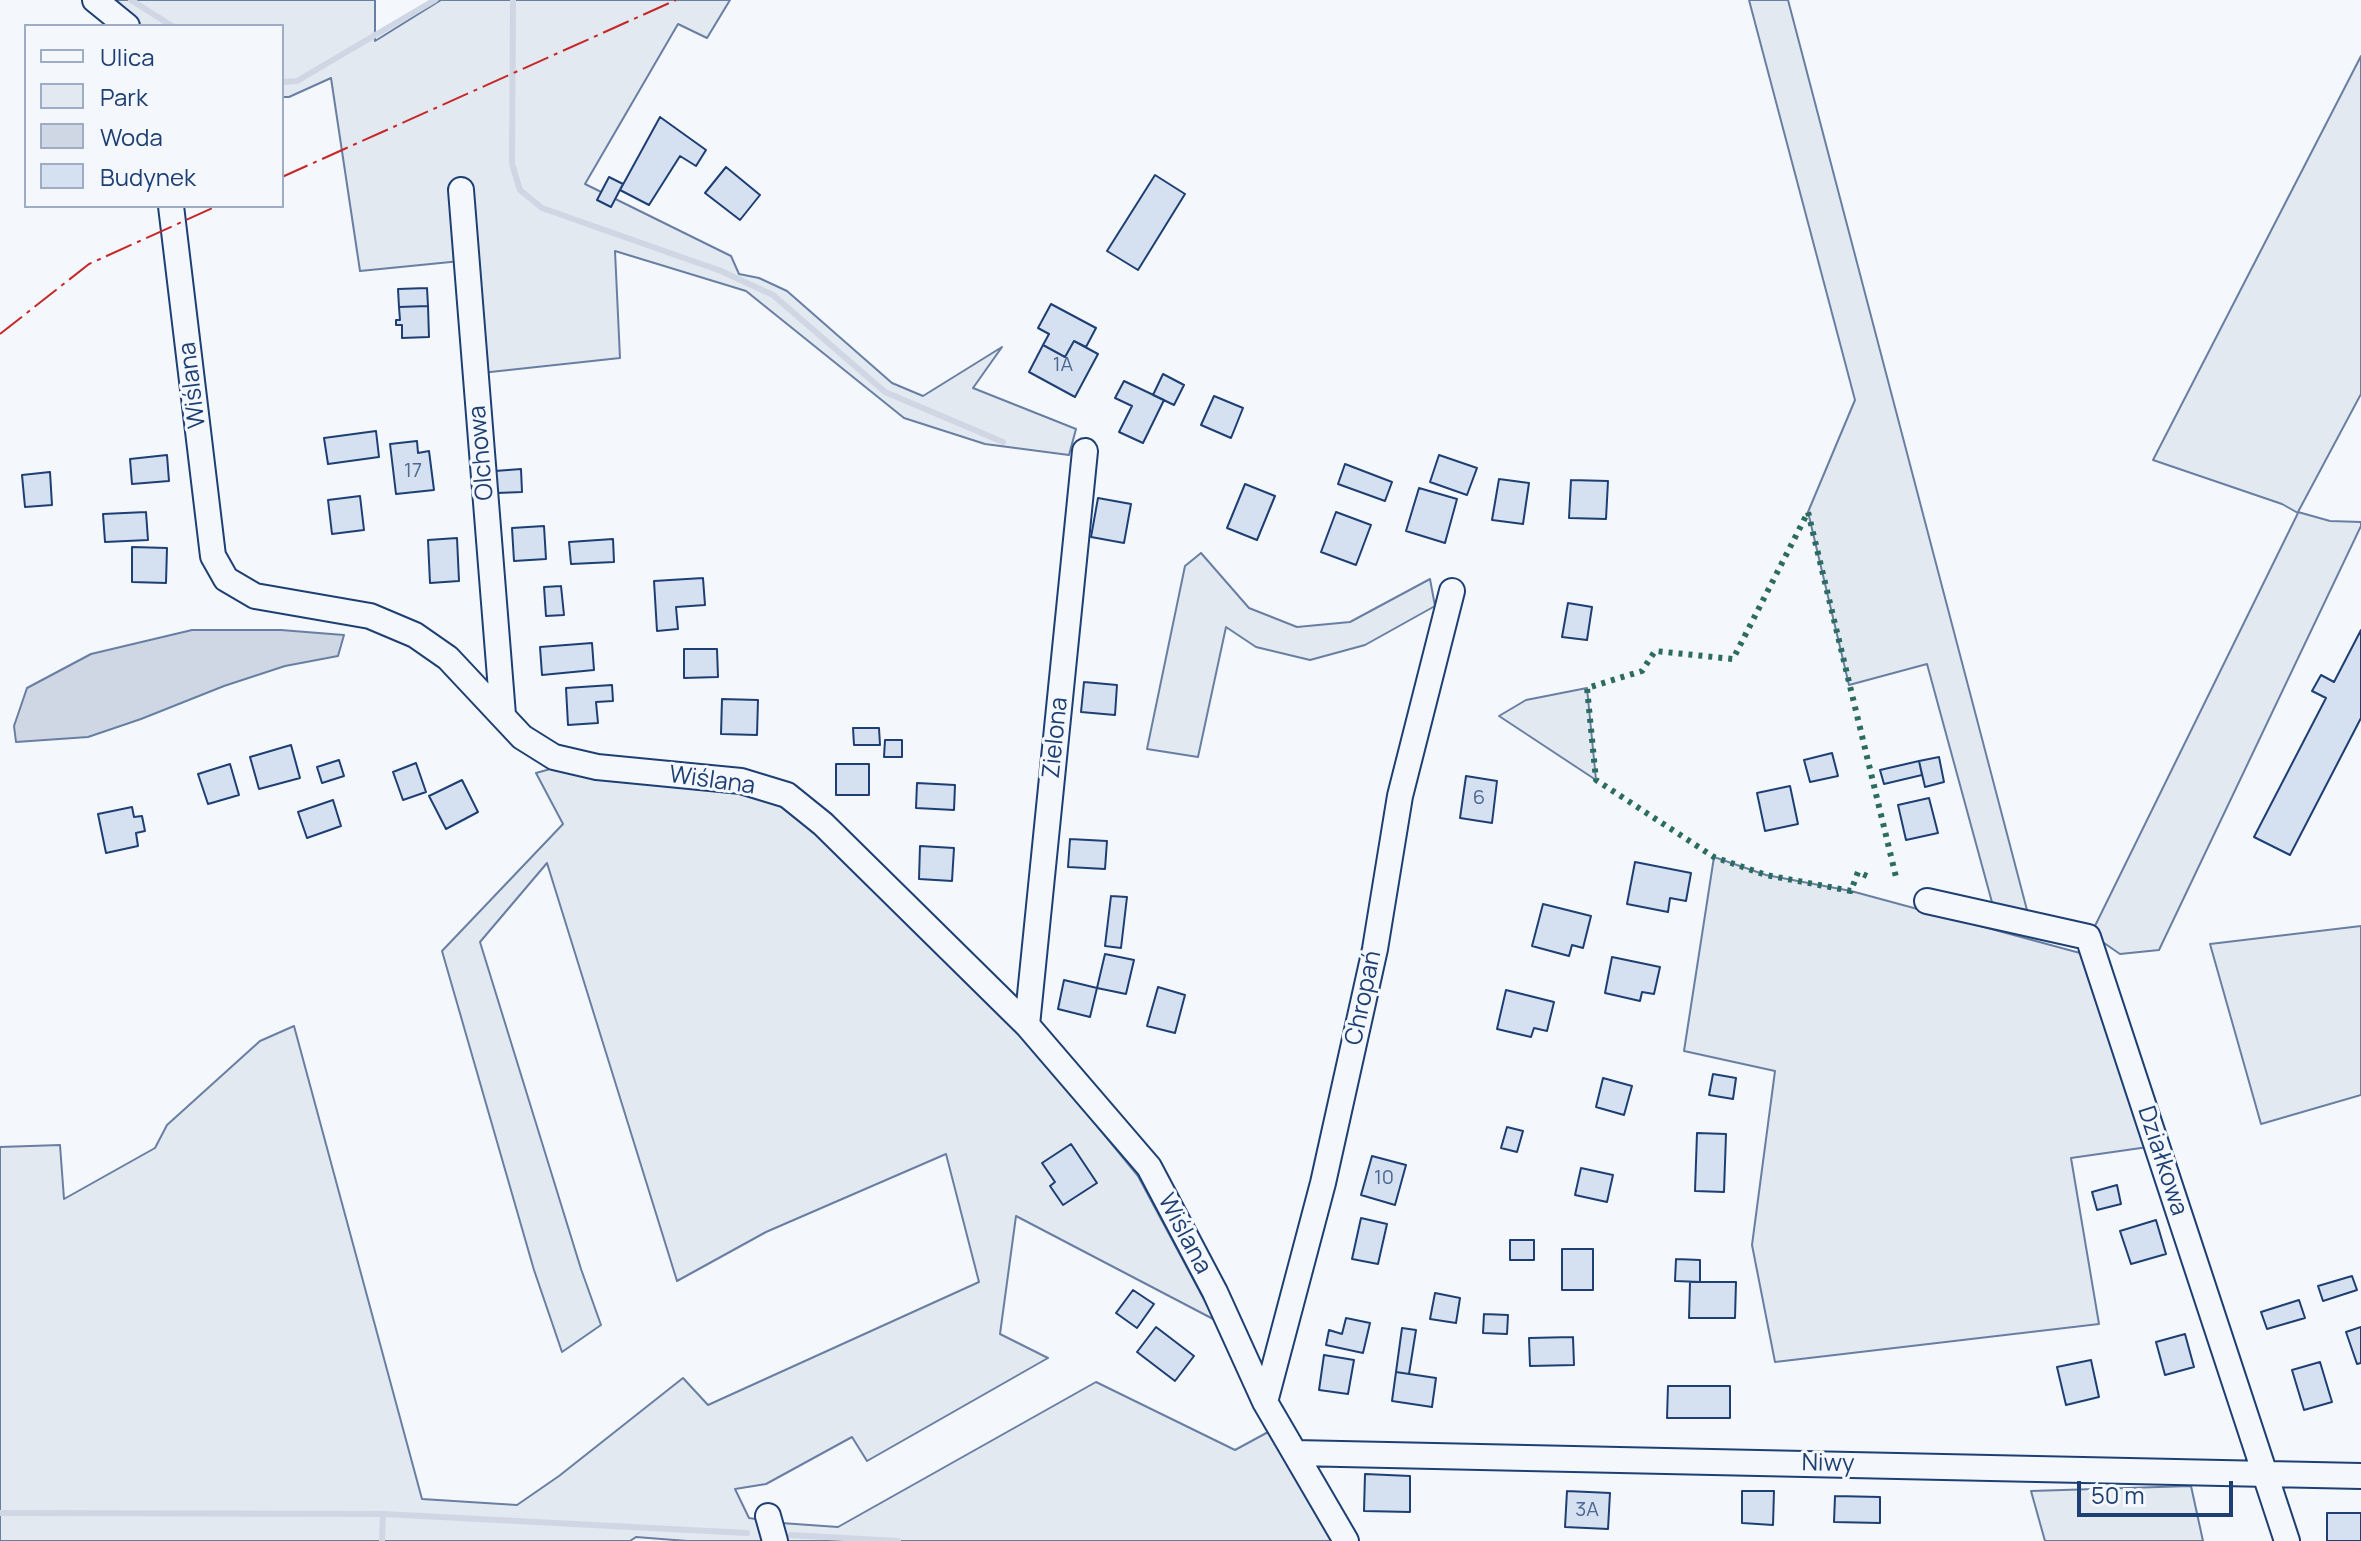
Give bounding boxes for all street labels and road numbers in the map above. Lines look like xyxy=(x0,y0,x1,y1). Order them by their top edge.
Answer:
street label: Wiślana xyxy=(173,340,213,430)
street label: Olchowa xyxy=(464,404,500,502)
street label: Zielona xyxy=(1037,696,1075,780)
street label: Wiślana xyxy=(667,761,757,801)
street label: Chropań xyxy=(1340,948,1388,1048)
street label: Działkowa xyxy=(2131,1103,2193,1219)
street label: Wiślana xyxy=(1151,1189,1217,1279)
street label: Niwy xyxy=(1801,1449,1855,1479)

